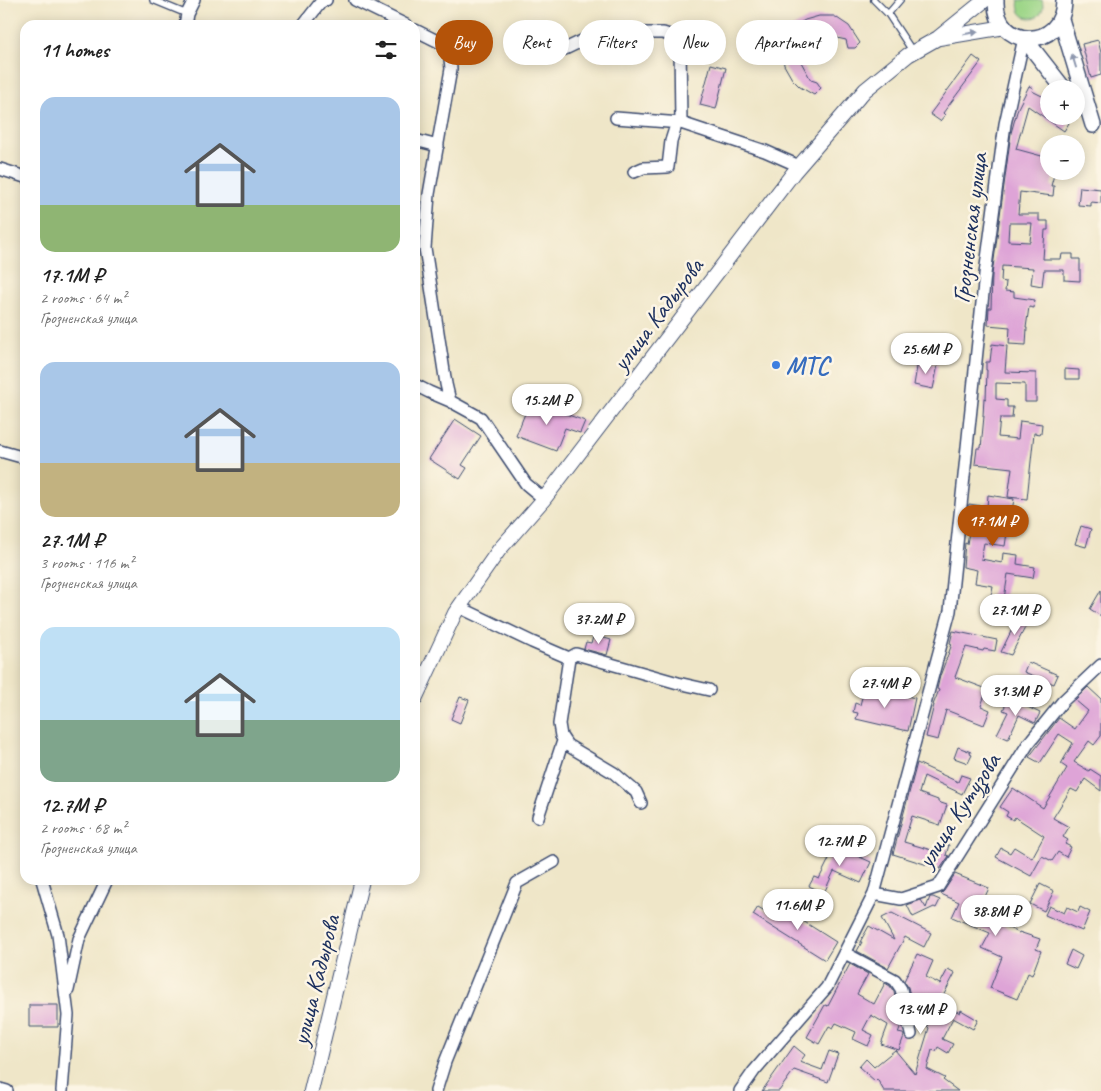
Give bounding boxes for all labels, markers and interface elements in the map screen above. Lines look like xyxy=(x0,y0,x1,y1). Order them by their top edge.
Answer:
chip: Buy xyxy=(435,20,493,65)
chip: Rent xyxy=(503,20,569,65)
chip: Filters xyxy=(579,20,654,65)
chip: New xyxy=(664,20,726,65)
chip: Apartment xyxy=(736,20,838,65)
one-way arrow xyxy=(964,28,980,36)
icon: filters xyxy=(372,36,400,64)
text: 11 homes xyxy=(40,37,109,63)
one-way arrow xyxy=(1069,54,1077,69)
map controls xyxy=(1040,80,1085,180)
button: + xyxy=(1040,80,1085,125)
icon: home xyxy=(175,130,265,220)
button: − xyxy=(1040,135,1085,180)
street label: Грозненская улица xyxy=(945,149,995,305)
street label: улица Кадырова xyxy=(604,250,712,379)
text: 17.1M ₽ xyxy=(40,262,104,288)
text: 2 rooms · 64 m² xyxy=(40,288,126,308)
text: Грозненская улица xyxy=(40,308,137,328)
pin: 25.6M ₽ xyxy=(880,332,972,375)
text: 25.6M ₽ xyxy=(902,339,950,359)
place label: МТС xyxy=(786,350,832,382)
marker: МТС xyxy=(770,359,782,371)
pin: 15.2M ₽ xyxy=(501,384,593,426)
text: 15.2M ₽ xyxy=(523,390,571,410)
icon: home xyxy=(175,395,265,485)
pin: 17.1M ₽ xyxy=(947,504,1039,547)
text: 17.1M ₽ xyxy=(969,511,1017,531)
text: 27.1M ₽ xyxy=(40,527,104,553)
text: 3 rooms · 116 m² xyxy=(40,553,134,573)
text: Грозненская улица xyxy=(40,573,137,593)
pin: 27.1M ₽ xyxy=(969,594,1061,636)
text: 27.1M ₽ xyxy=(991,600,1039,620)
pin: 37.2M ₽ xyxy=(553,602,645,645)
text: 37.2M ₽ xyxy=(575,609,623,629)
icon: home xyxy=(175,660,265,750)
pin: 27.4M ₽ xyxy=(839,666,931,709)
text: 27.4M ₽ xyxy=(861,673,909,693)
pin: 31.3M ₽ xyxy=(970,674,1062,717)
text: 31.3M ₽ xyxy=(992,681,1040,701)
street label: улица Кутузова xyxy=(909,745,1010,876)
text: 12.7M ₽ xyxy=(40,792,104,818)
text: 2 rooms · 68 m² xyxy=(40,818,126,838)
pin: 12.7M ₽ xyxy=(794,824,886,867)
text: 12.7M ₽ xyxy=(816,831,864,851)
text: Грозненская улица xyxy=(40,838,137,858)
pin: 11.6M ₽ xyxy=(752,888,844,931)
pin: 38.8M ₽ xyxy=(950,894,1042,937)
text: 11.6M ₽ xyxy=(774,895,822,915)
text: 38.8M ₽ xyxy=(972,901,1020,921)
street label: улица Кадырова xyxy=(284,910,348,1051)
pin: 13.4M ₽ xyxy=(875,992,967,1035)
text: 13.4M ₽ xyxy=(897,999,945,1019)

